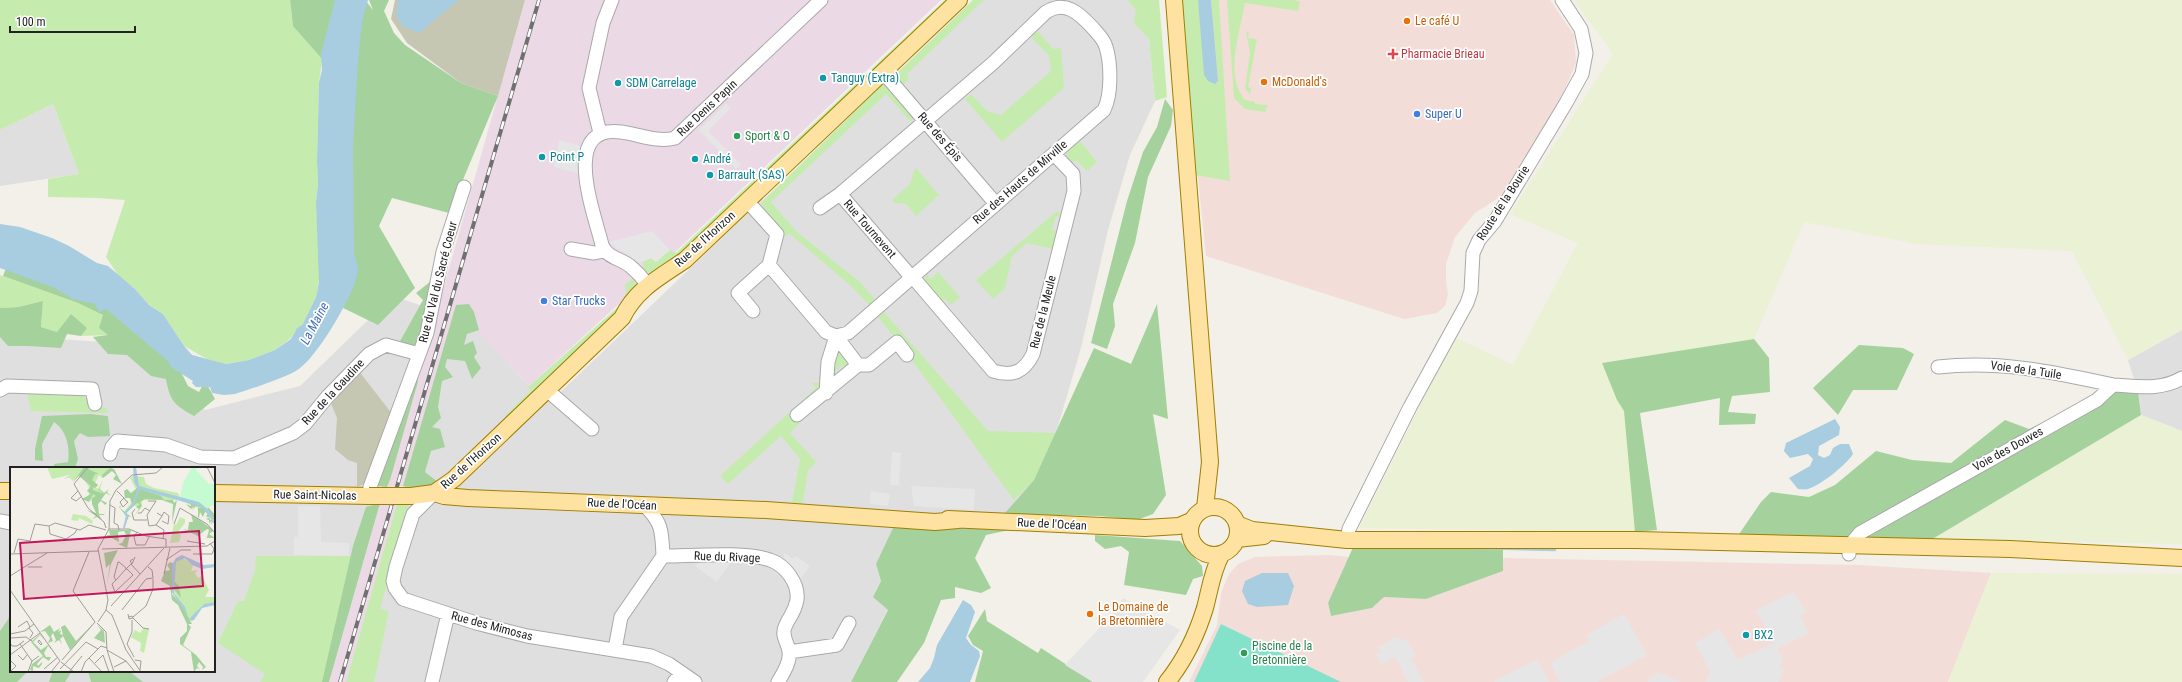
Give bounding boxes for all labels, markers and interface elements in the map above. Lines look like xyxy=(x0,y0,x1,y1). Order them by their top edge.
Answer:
scale bar xyxy=(10,8,135,34)
place label: Le café U xyxy=(1415,14,1459,28)
text: 100 m xyxy=(16,15,46,29)
marker: Le café U xyxy=(1402,16,1412,26)
place label: Pharmacie Brieau xyxy=(1401,47,1485,61)
marker: Pharmacie Brieau xyxy=(1388,49,1398,59)
place label: Tanguy (Extra) xyxy=(831,71,899,85)
marker: Tanguy (Extra) xyxy=(818,73,828,83)
place label: McDonald's xyxy=(1272,75,1327,89)
place label: SDM Carrelage xyxy=(626,76,697,90)
street label: Rue Denis Papin xyxy=(674,77,740,139)
marker: McDonald's xyxy=(1259,77,1269,87)
marker: SDM Carrelage xyxy=(613,78,623,88)
place label: Super U xyxy=(1425,107,1462,121)
street label: Rue des Épis xyxy=(915,109,966,164)
marker: Super U xyxy=(1412,109,1422,119)
place label: Sport & O xyxy=(745,129,790,143)
marker: Sport & O xyxy=(732,131,742,141)
street label: Rue des Hauts de Mirville xyxy=(970,137,1070,227)
place label: Point P xyxy=(550,150,584,164)
marker: Point P xyxy=(537,152,547,162)
place label: André xyxy=(703,152,731,166)
marker: André xyxy=(690,154,700,164)
street label: Route de la Bourie xyxy=(1474,163,1533,243)
place label: Barrault (SAS) xyxy=(718,168,785,182)
marker: Barrault (SAS) xyxy=(705,170,715,180)
street label: Rue Tournevent xyxy=(841,197,899,261)
street label: Rue de l'Horizon xyxy=(672,208,738,270)
street label: Rue du Val du Sacré Coeur xyxy=(416,220,460,344)
street label: Rue de la Meule xyxy=(1027,274,1059,350)
place label: Star Trucks xyxy=(552,294,605,308)
marker: Star Trucks xyxy=(539,296,549,306)
water label: La Maine xyxy=(297,300,332,347)
street label: Rue de la Gaudine xyxy=(299,356,367,428)
street label: Voie de la Tuile xyxy=(1990,358,2063,382)
street label: Voie des Douves xyxy=(1970,424,2046,474)
street label: Rue de l'Horizon xyxy=(438,430,504,492)
inset map xyxy=(10,467,215,672)
street label: Rue Saint-Nicolas xyxy=(273,487,357,503)
street label: Rue de l'Océan xyxy=(587,495,657,513)
street label: Rue de l'Océan xyxy=(1017,515,1087,533)
street label: Rue du Rivage xyxy=(694,549,761,565)
place label: Le Domaine de la Bretonnière xyxy=(1098,600,1169,628)
street label: Rue des Mimosas xyxy=(450,608,534,644)
marker: Le Domaine de la Bretonnière xyxy=(1085,609,1095,619)
place label: BX2 xyxy=(1754,628,1773,642)
marker: BX2 xyxy=(1741,630,1751,640)
place label: Piscine de la Bretonnière xyxy=(1252,639,1312,667)
marker: Piscine de la Bretonnière xyxy=(1239,648,1249,658)

